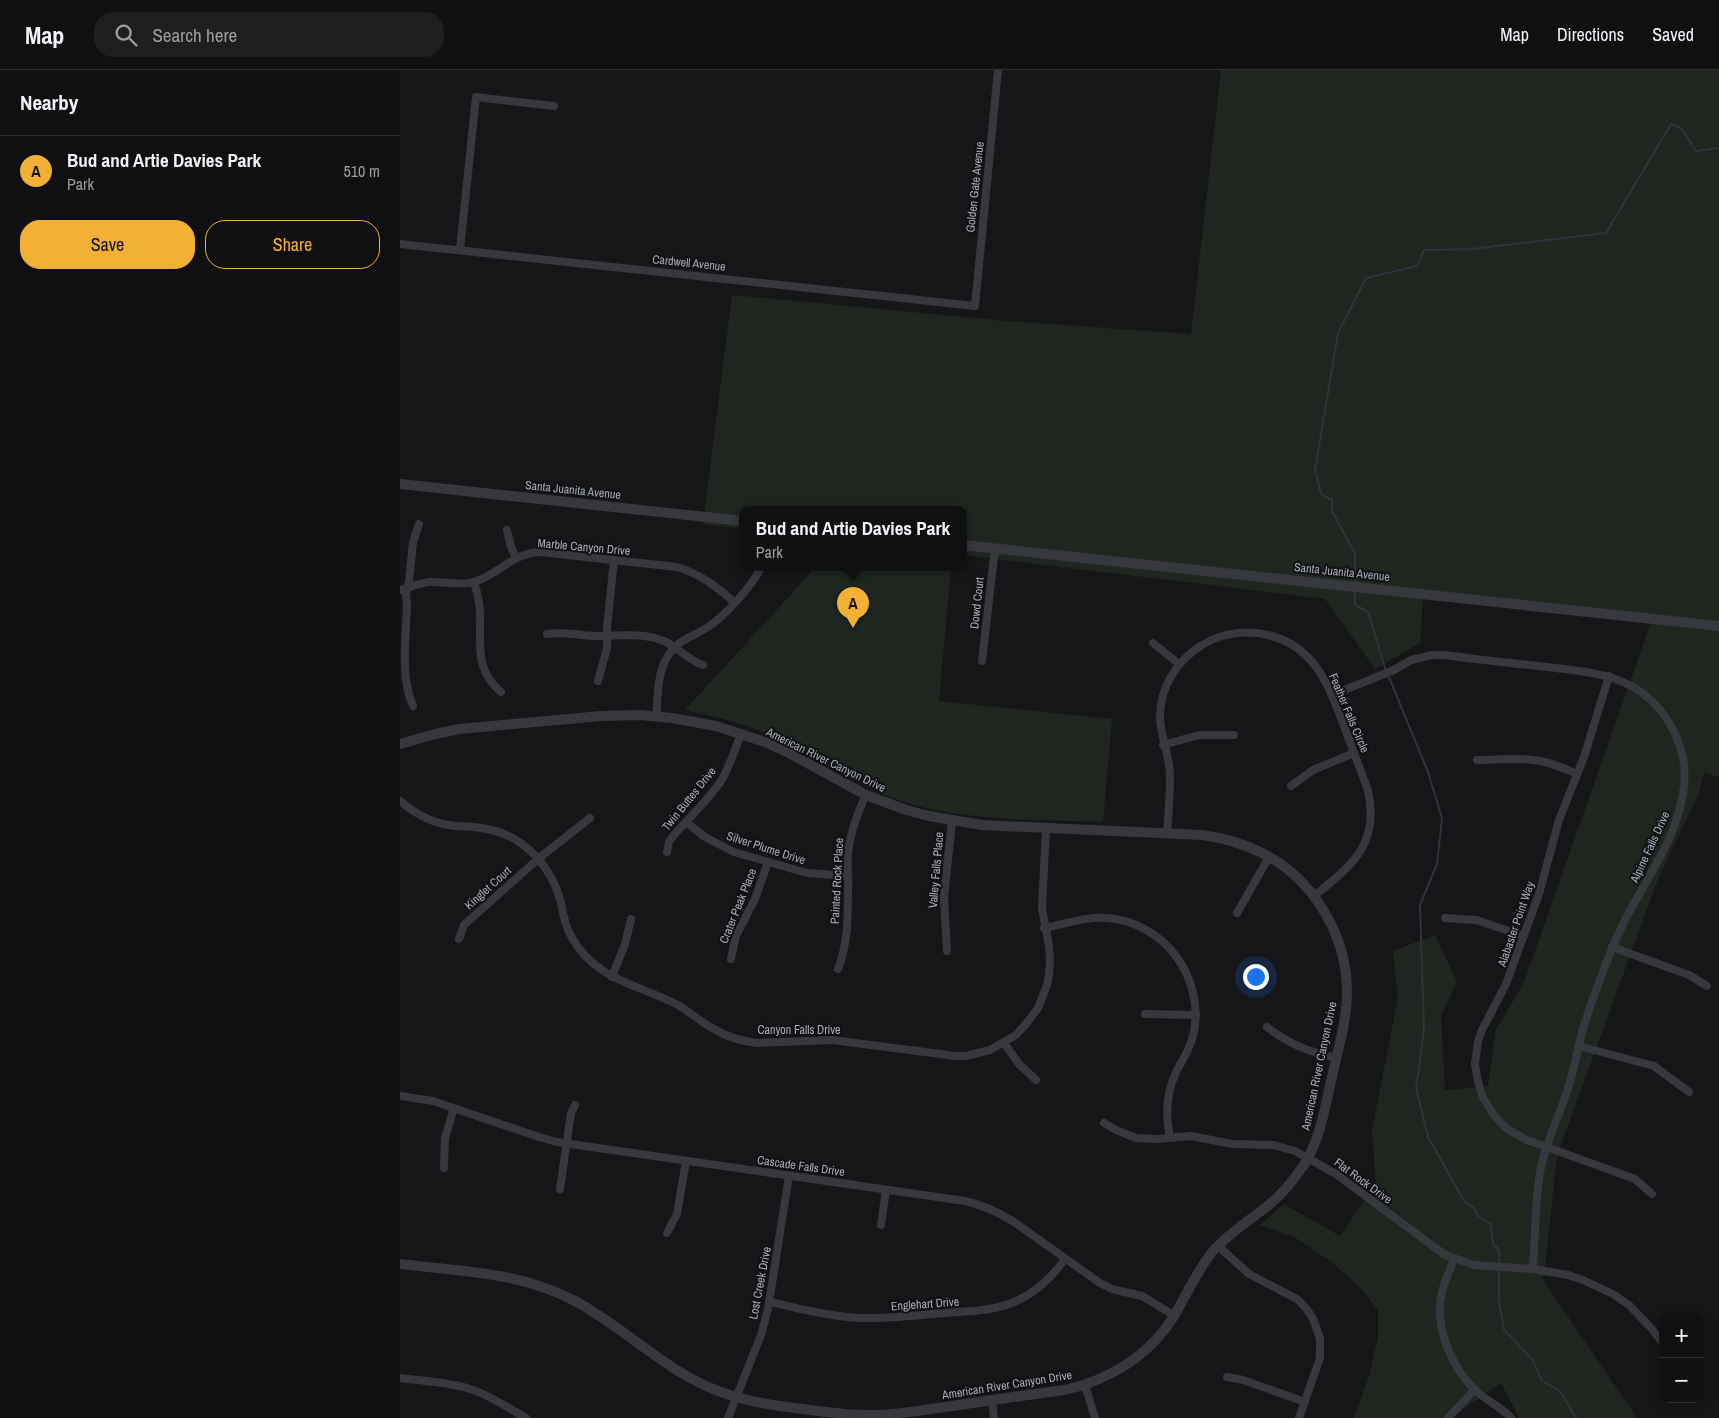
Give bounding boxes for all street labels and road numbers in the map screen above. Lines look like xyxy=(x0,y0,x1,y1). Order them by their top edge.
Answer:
street label: Golden Gate Avenue xyxy=(962,141,988,233)
street label: Cardwell Avenue xyxy=(652,251,726,275)
street label: Santa Juanita Avenue xyxy=(524,477,622,503)
street label: Marble Canyon Drive xyxy=(537,535,631,559)
street label: Santa Juanita Avenue xyxy=(1293,559,1391,585)
street label: Dowd Court xyxy=(966,576,988,630)
street label: Feather Falls Circle xyxy=(1325,671,1373,755)
street label: American River Canyon Drive xyxy=(763,724,888,796)
street label: Twin Buttes Drive xyxy=(658,764,720,834)
street label: Alpine Falls Drive xyxy=(1626,809,1674,886)
street label: Silver Plume Drive xyxy=(725,828,807,868)
street label: Valley Falls Place xyxy=(925,831,947,909)
street label: Painted Rock Place xyxy=(827,837,847,925)
street label: Kinglet Court xyxy=(461,863,515,913)
street label: Crater Peak Place xyxy=(716,866,760,946)
street label: Alabaster Point Way xyxy=(1494,879,1538,970)
street label: American River Canyon Drive xyxy=(1297,1000,1340,1133)
street label: Canyon Falls Drive xyxy=(757,1022,841,1038)
street label: Cascade Falls Drive xyxy=(756,1152,846,1180)
street label: Flat Rock Drive xyxy=(1331,1155,1395,1207)
street label: Lost Creek Drive xyxy=(745,1245,775,1321)
street label: Englehart Drive xyxy=(890,1294,960,1314)
street label: American River Canyon Drive xyxy=(940,1367,1073,1403)

